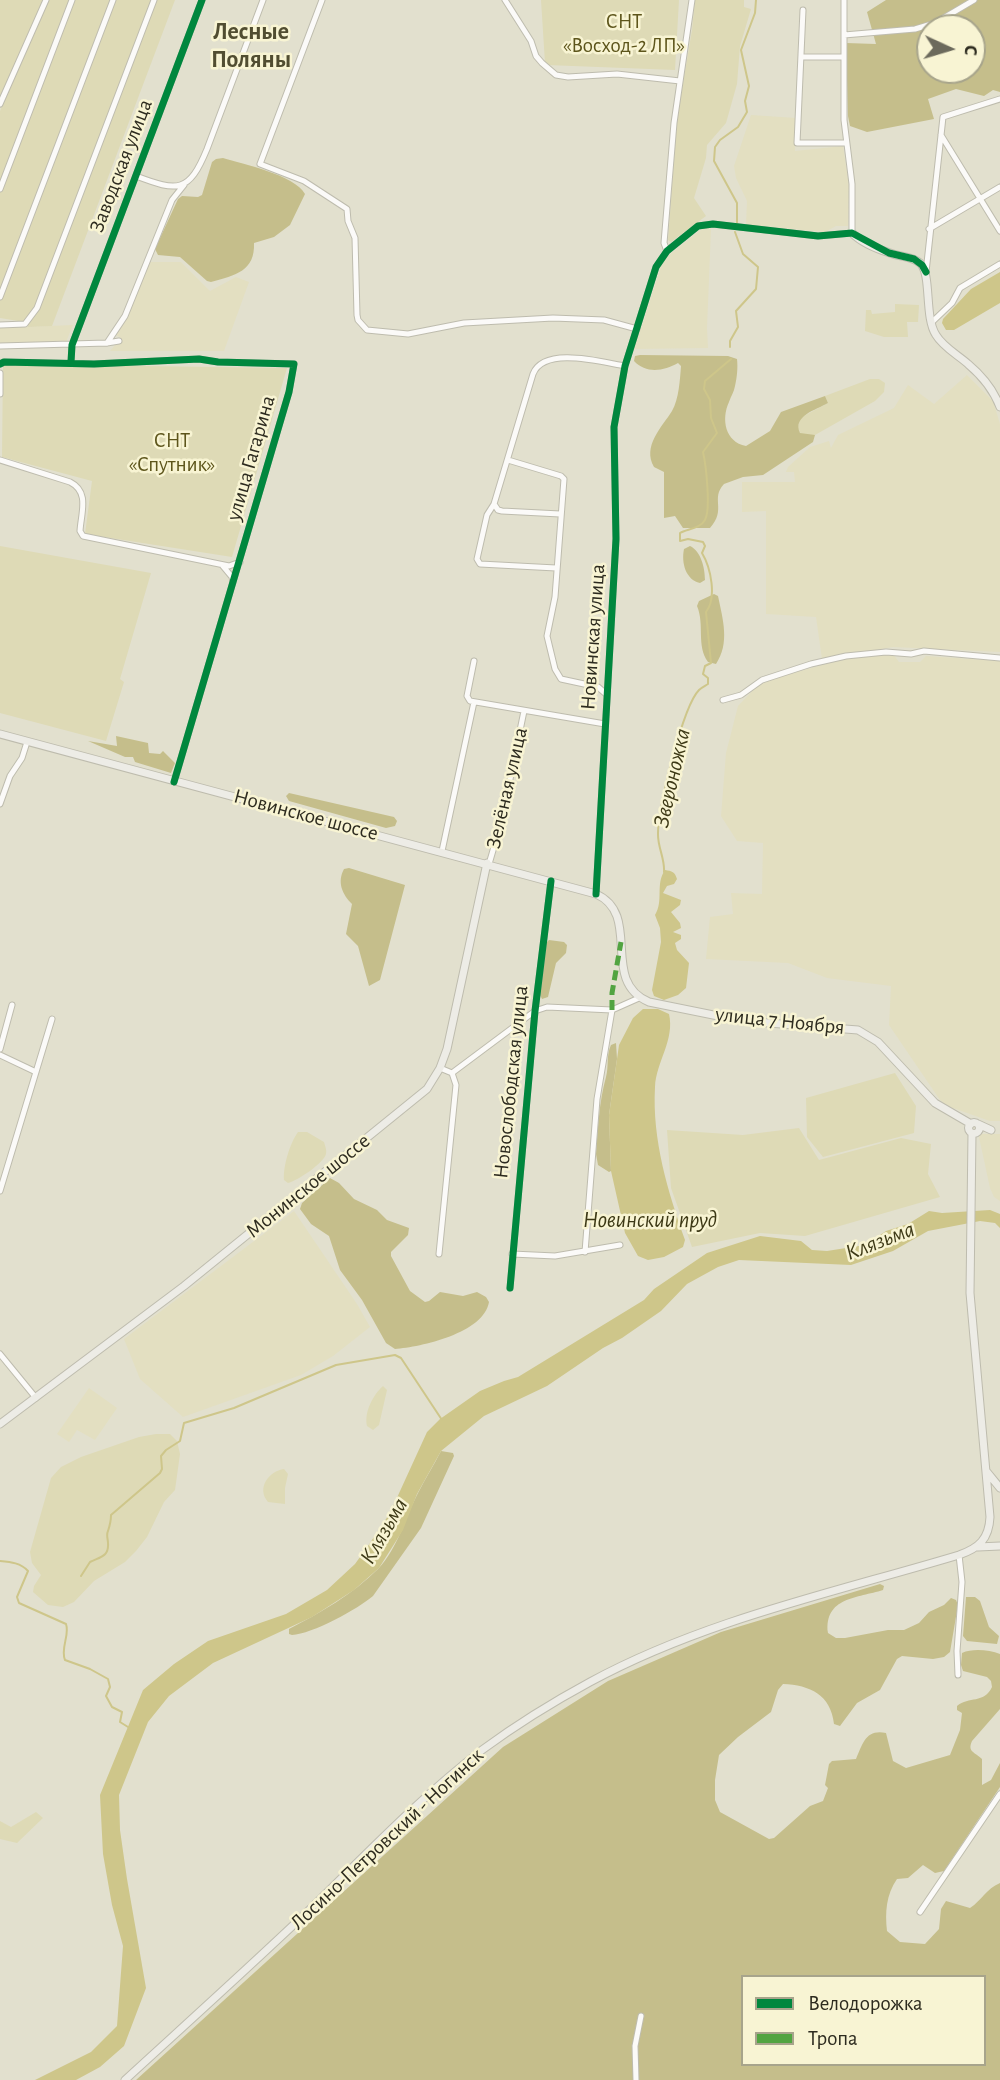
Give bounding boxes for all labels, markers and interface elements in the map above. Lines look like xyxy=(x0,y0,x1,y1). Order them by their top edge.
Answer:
park label: СНТ «Восход-2 ЛП» xyxy=(563,9,685,59)
north arrow xyxy=(916,14,986,84)
district label: Лесные Поляны xyxy=(211,18,291,74)
text: С xyxy=(961,44,980,56)
street label: Заводская улица xyxy=(84,96,158,236)
street label: улица Гагарина xyxy=(221,392,281,524)
park label: СНТ «Спутник» xyxy=(129,428,215,478)
street label: Новинская улица xyxy=(575,563,611,711)
street label: Зелёная улица xyxy=(481,725,533,851)
water label: Звероножка xyxy=(647,726,697,830)
street label: Новинское шоссе xyxy=(231,784,381,846)
street label: Новослободская улица xyxy=(488,984,534,1180)
street label: улица 7 Ноября xyxy=(714,1002,846,1040)
street label: Монинское шоссе xyxy=(241,1128,375,1244)
water label: Новинский пруд xyxy=(583,1206,717,1234)
water label: Клязьма xyxy=(842,1215,918,1267)
water label: Клязьма xyxy=(354,1493,414,1569)
street label: Лосино-Петровский - Ногинск xyxy=(285,1743,489,1935)
legend xyxy=(741,1975,986,2066)
text: Велодорожка xyxy=(808,1993,923,2014)
text: Тропа xyxy=(808,2028,858,2049)

